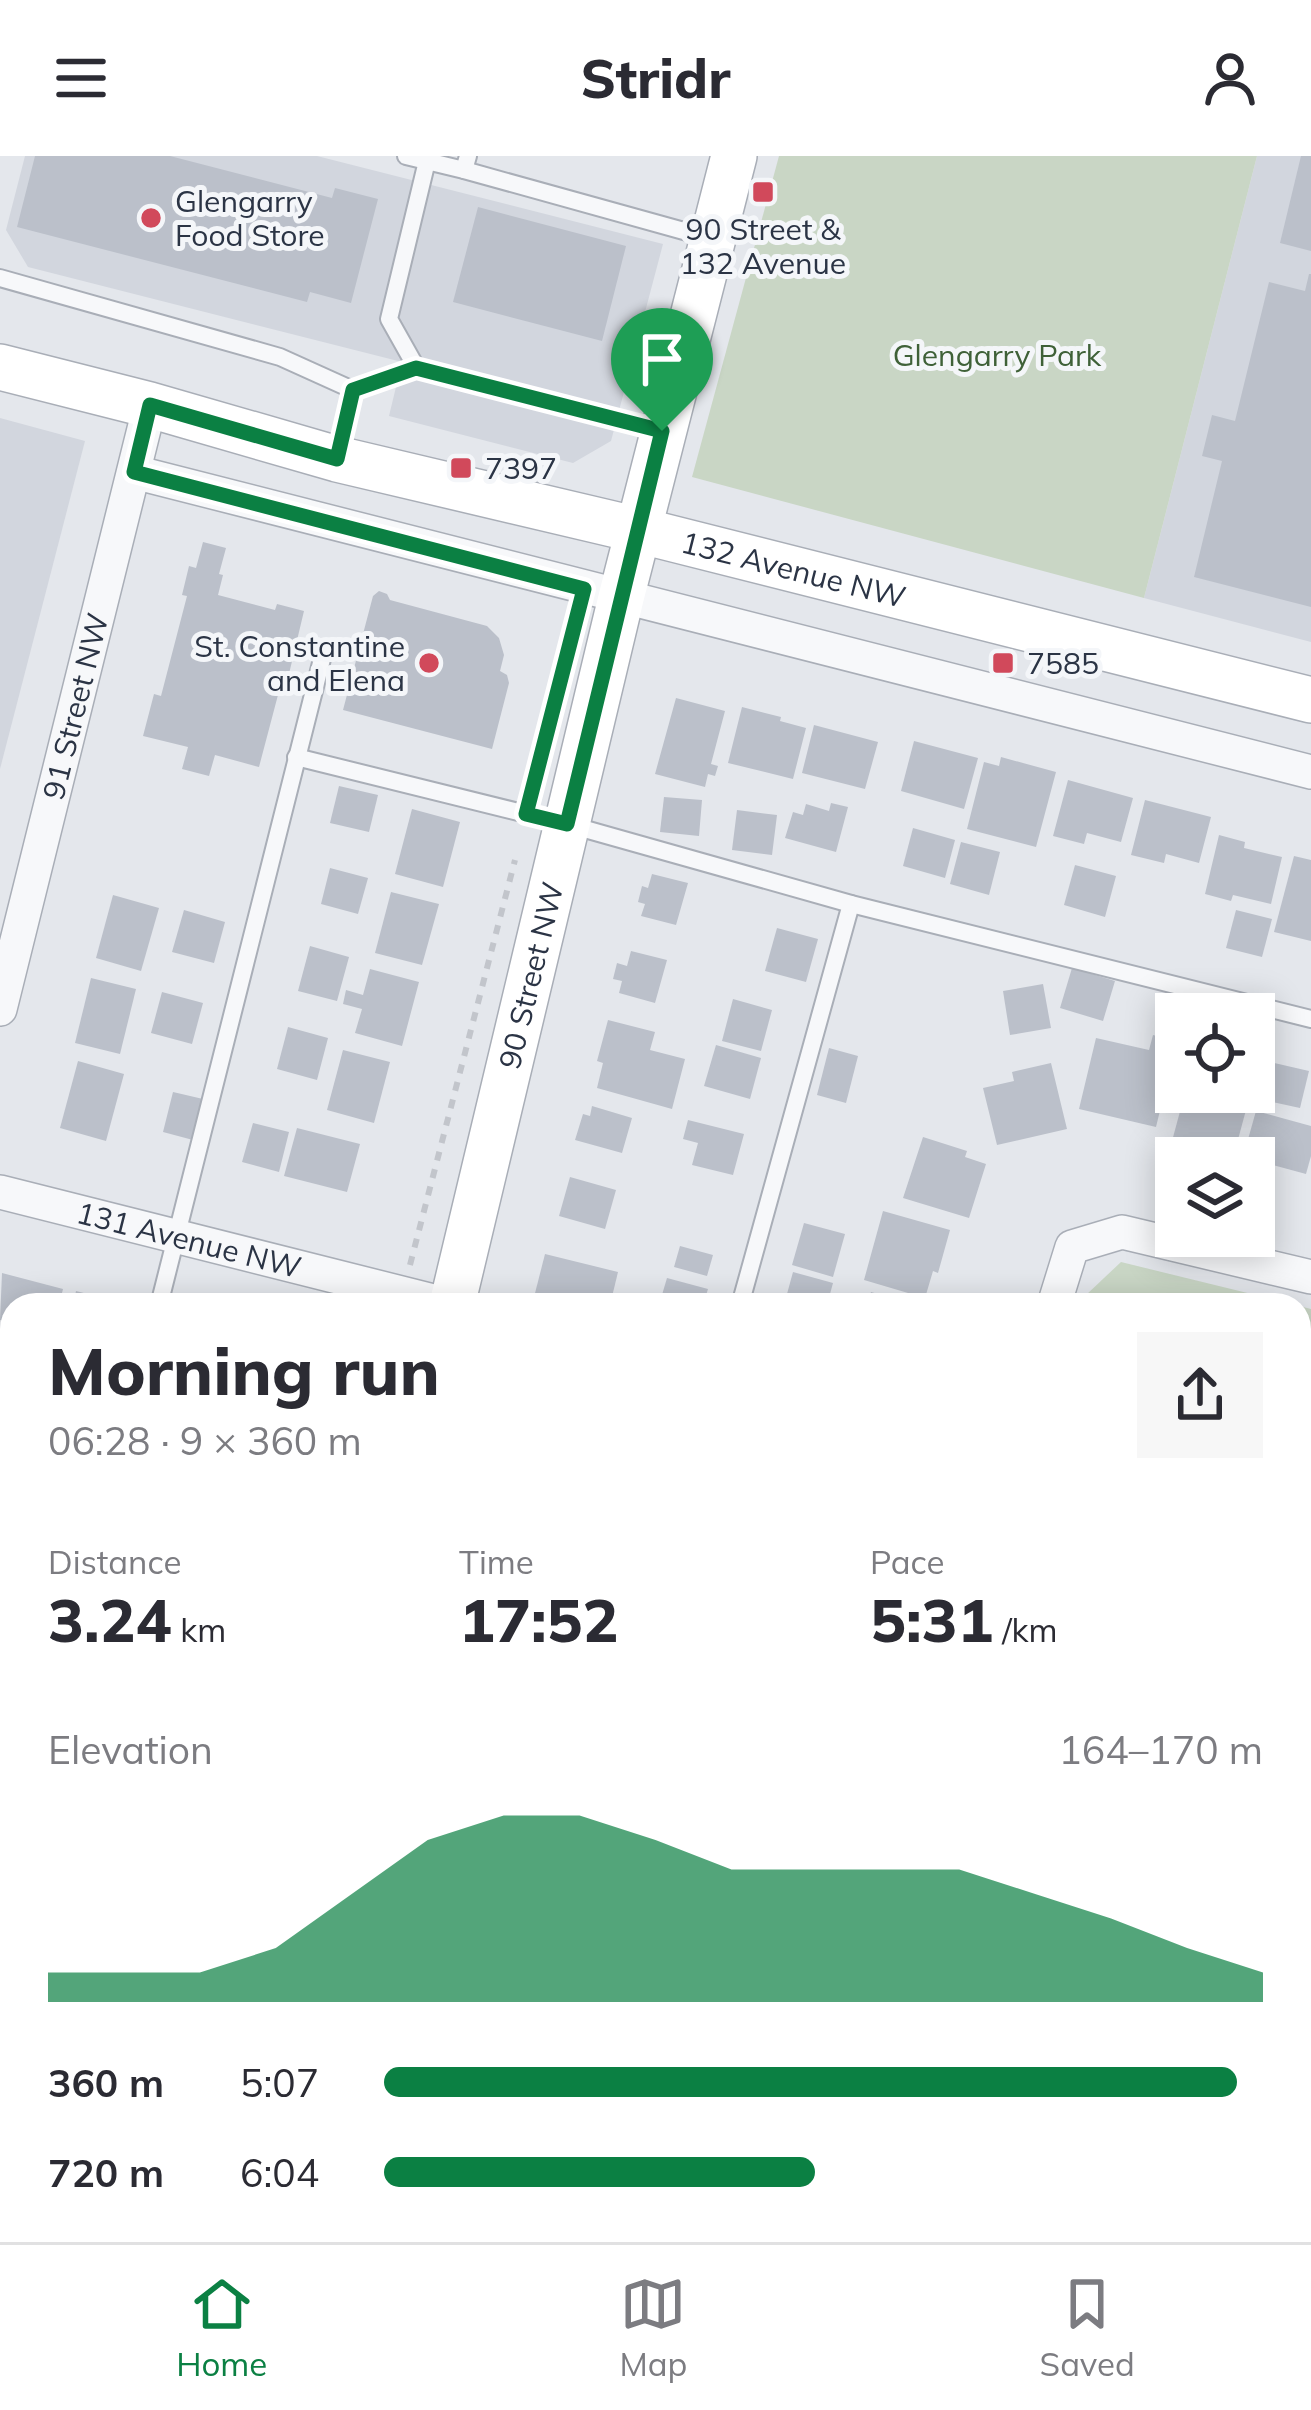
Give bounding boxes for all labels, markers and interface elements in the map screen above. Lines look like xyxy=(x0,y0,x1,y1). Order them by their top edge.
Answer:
text: Stridr xyxy=(581,44,730,112)
icon: menu xyxy=(48,45,114,111)
icon: person xyxy=(1197,45,1263,111)
marker: 90 Street & 132 Avenue xyxy=(750,179,776,205)
place label: Glengarry Food Store xyxy=(175,182,325,254)
marker: Glengarry Food Store xyxy=(138,205,164,231)
place label: 90 Street & 132 Avenue xyxy=(680,210,846,282)
pin xyxy=(611,308,713,431)
icon: arrive xyxy=(629,326,695,392)
park label: Glengarry Park xyxy=(893,336,1102,374)
place label: 7397 xyxy=(485,449,557,487)
marker: 7397 xyxy=(448,455,474,481)
street label: 132 Avenue NW xyxy=(677,523,910,616)
street label: 91 Street NW xyxy=(34,609,117,803)
place label: St. Constantine and Elena xyxy=(194,627,405,699)
place label: 7585 xyxy=(1027,644,1099,682)
marker: St. Constantine and Elena xyxy=(416,650,442,676)
marker: 7585 xyxy=(990,650,1016,676)
street label: 90 Street NW xyxy=(490,878,571,1072)
map controls xyxy=(1155,993,1275,1257)
button: locate xyxy=(1155,993,1275,1113)
button: layers xyxy=(1155,1137,1275,1257)
street label: 131 Avenue NW xyxy=(73,1193,305,1286)
text: Morning run xyxy=(48,1329,440,1412)
button: share xyxy=(1137,1332,1263,1458)
text: 06:28 · 9 × 360 m xyxy=(48,1416,362,1465)
text: Distance xyxy=(48,1541,181,1582)
text: Time xyxy=(459,1541,534,1582)
text: Pace xyxy=(870,1541,944,1582)
text: 3.24 xyxy=(48,1582,172,1657)
text: 17:52 xyxy=(459,1582,619,1657)
text: 5:31 xyxy=(870,1582,994,1657)
text: km xyxy=(172,1609,226,1650)
text: /km xyxy=(994,1609,1058,1650)
text: Elevation xyxy=(48,1725,213,1774)
text: 164–170 m xyxy=(1058,1725,1263,1774)
text: 360 m xyxy=(48,2058,164,2107)
text: 5:07 xyxy=(240,2058,319,2107)
text: 720 m xyxy=(48,2148,164,2197)
text: 6:04 xyxy=(240,2148,319,2197)
tab: Home xyxy=(176,2271,267,2384)
tab: Map xyxy=(619,2271,687,2384)
tab: Saved xyxy=(1040,2271,1135,2384)

